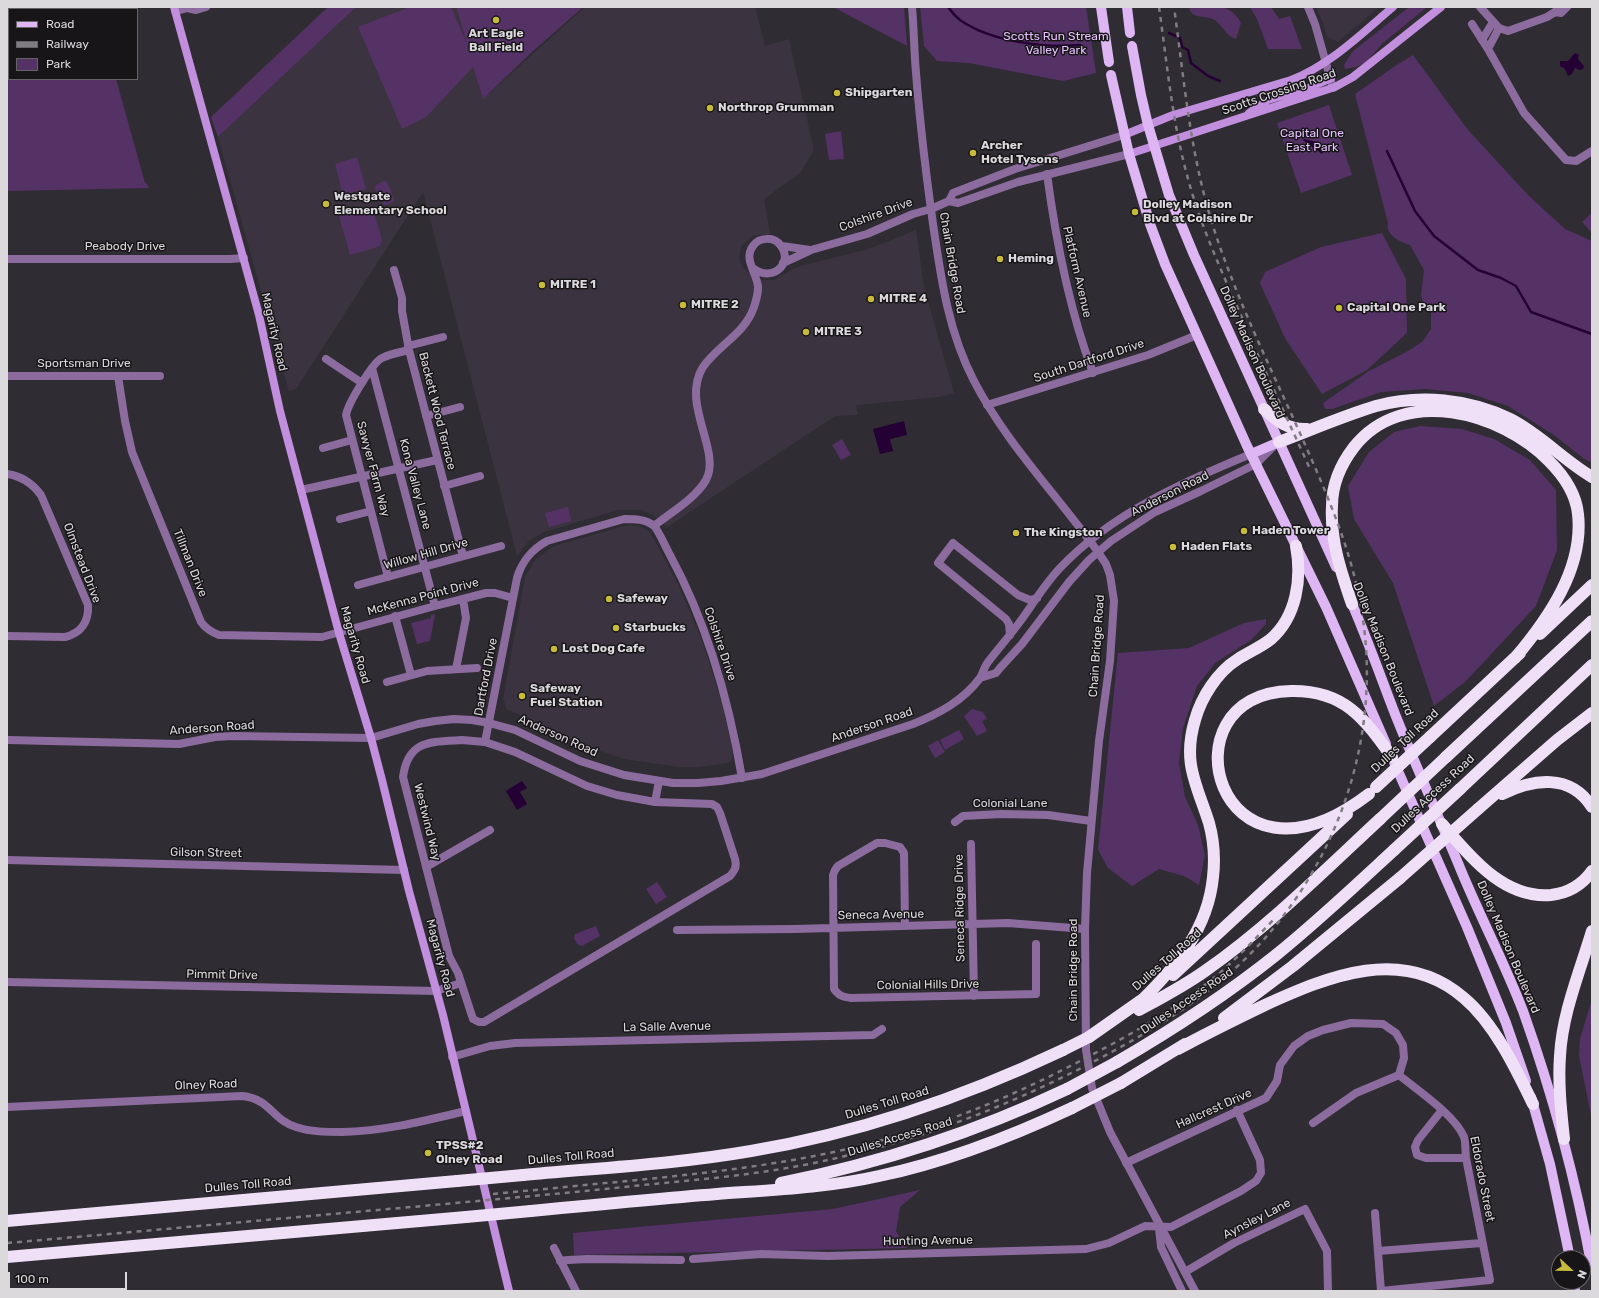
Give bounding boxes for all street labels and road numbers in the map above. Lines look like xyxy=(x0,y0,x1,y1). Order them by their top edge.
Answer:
street label: Scotts Crossing Road xyxy=(1220,66,1338,118)
street label: Colshire Drive xyxy=(837,195,915,235)
street label: Chain Bridge Road xyxy=(936,211,968,315)
street label: Platform Avenue xyxy=(1059,225,1095,319)
street label: Peabody Drive xyxy=(85,240,165,254)
street label: Dolley Madison Boulevard xyxy=(1216,284,1288,420)
street label: Magarity Road xyxy=(258,291,290,373)
street label: South Dartford Drive xyxy=(1032,336,1146,386)
street label: Backett Wood Terrace xyxy=(415,351,459,471)
street label: Sportsman Drive xyxy=(37,357,131,371)
street label: Sawyer Farm Way xyxy=(353,420,393,518)
street label: Kona Valley Lane xyxy=(396,437,434,531)
street label: Anderson Road xyxy=(1129,468,1211,520)
street label: Olmstead Drive xyxy=(60,521,104,605)
street label: Tillman Drive xyxy=(170,527,210,599)
street label: Willow Hill Drive xyxy=(382,535,470,573)
street label: McKenna Point Drive xyxy=(366,575,480,619)
street label: Dolley Madison Boulevard xyxy=(1350,580,1416,718)
street label: Chain Bridge Road xyxy=(1086,594,1108,698)
street label: Magarity Road xyxy=(337,605,373,685)
street label: Colshire Drive xyxy=(701,605,739,683)
street label: Dartford Drive xyxy=(471,637,501,717)
street label: Anderson Road xyxy=(829,704,915,746)
street label: Dulles Toll Road xyxy=(1368,706,1442,776)
street label: Anderson Road xyxy=(516,712,600,760)
street label: Anderson Road xyxy=(169,718,255,738)
street label: Dulles Access Road xyxy=(1388,752,1478,836)
street label: Westwind Way xyxy=(410,782,444,862)
street label: Colonial Lane xyxy=(973,797,1047,811)
street label: Gilson Street xyxy=(170,845,242,861)
street label: Seneca Ridge Drive xyxy=(952,854,968,962)
street label: Dolley Madison Boulevard xyxy=(1474,879,1542,1015)
street label: Seneca Avenue xyxy=(838,907,924,923)
street label: Magarity Road xyxy=(423,917,457,999)
street label: Chain Bridge Road xyxy=(1067,919,1081,1021)
street label: Dulles Toll Road xyxy=(1129,926,1205,994)
street label: Dulles Access Road xyxy=(1138,965,1236,1037)
street label: Pimmit Drive xyxy=(186,967,258,983)
street label: Colonial Hills Drive xyxy=(877,977,979,993)
street label: La Salle Avenue xyxy=(623,1019,711,1035)
street label: Olney Road xyxy=(174,1077,238,1093)
street label: Dulles Toll Road xyxy=(843,1083,931,1123)
street label: Hallcrest Drive xyxy=(1174,1086,1254,1132)
street label: Dulles Access Road xyxy=(846,1114,954,1160)
street label: Eldorado Street xyxy=(1467,1135,1497,1223)
street label: Dulles Toll Road xyxy=(527,1146,615,1168)
street label: Dulles Toll Road xyxy=(204,1174,292,1196)
street label: Aynsley Lane xyxy=(1221,1196,1293,1242)
street label: Hunting Avenue xyxy=(883,1233,973,1249)

